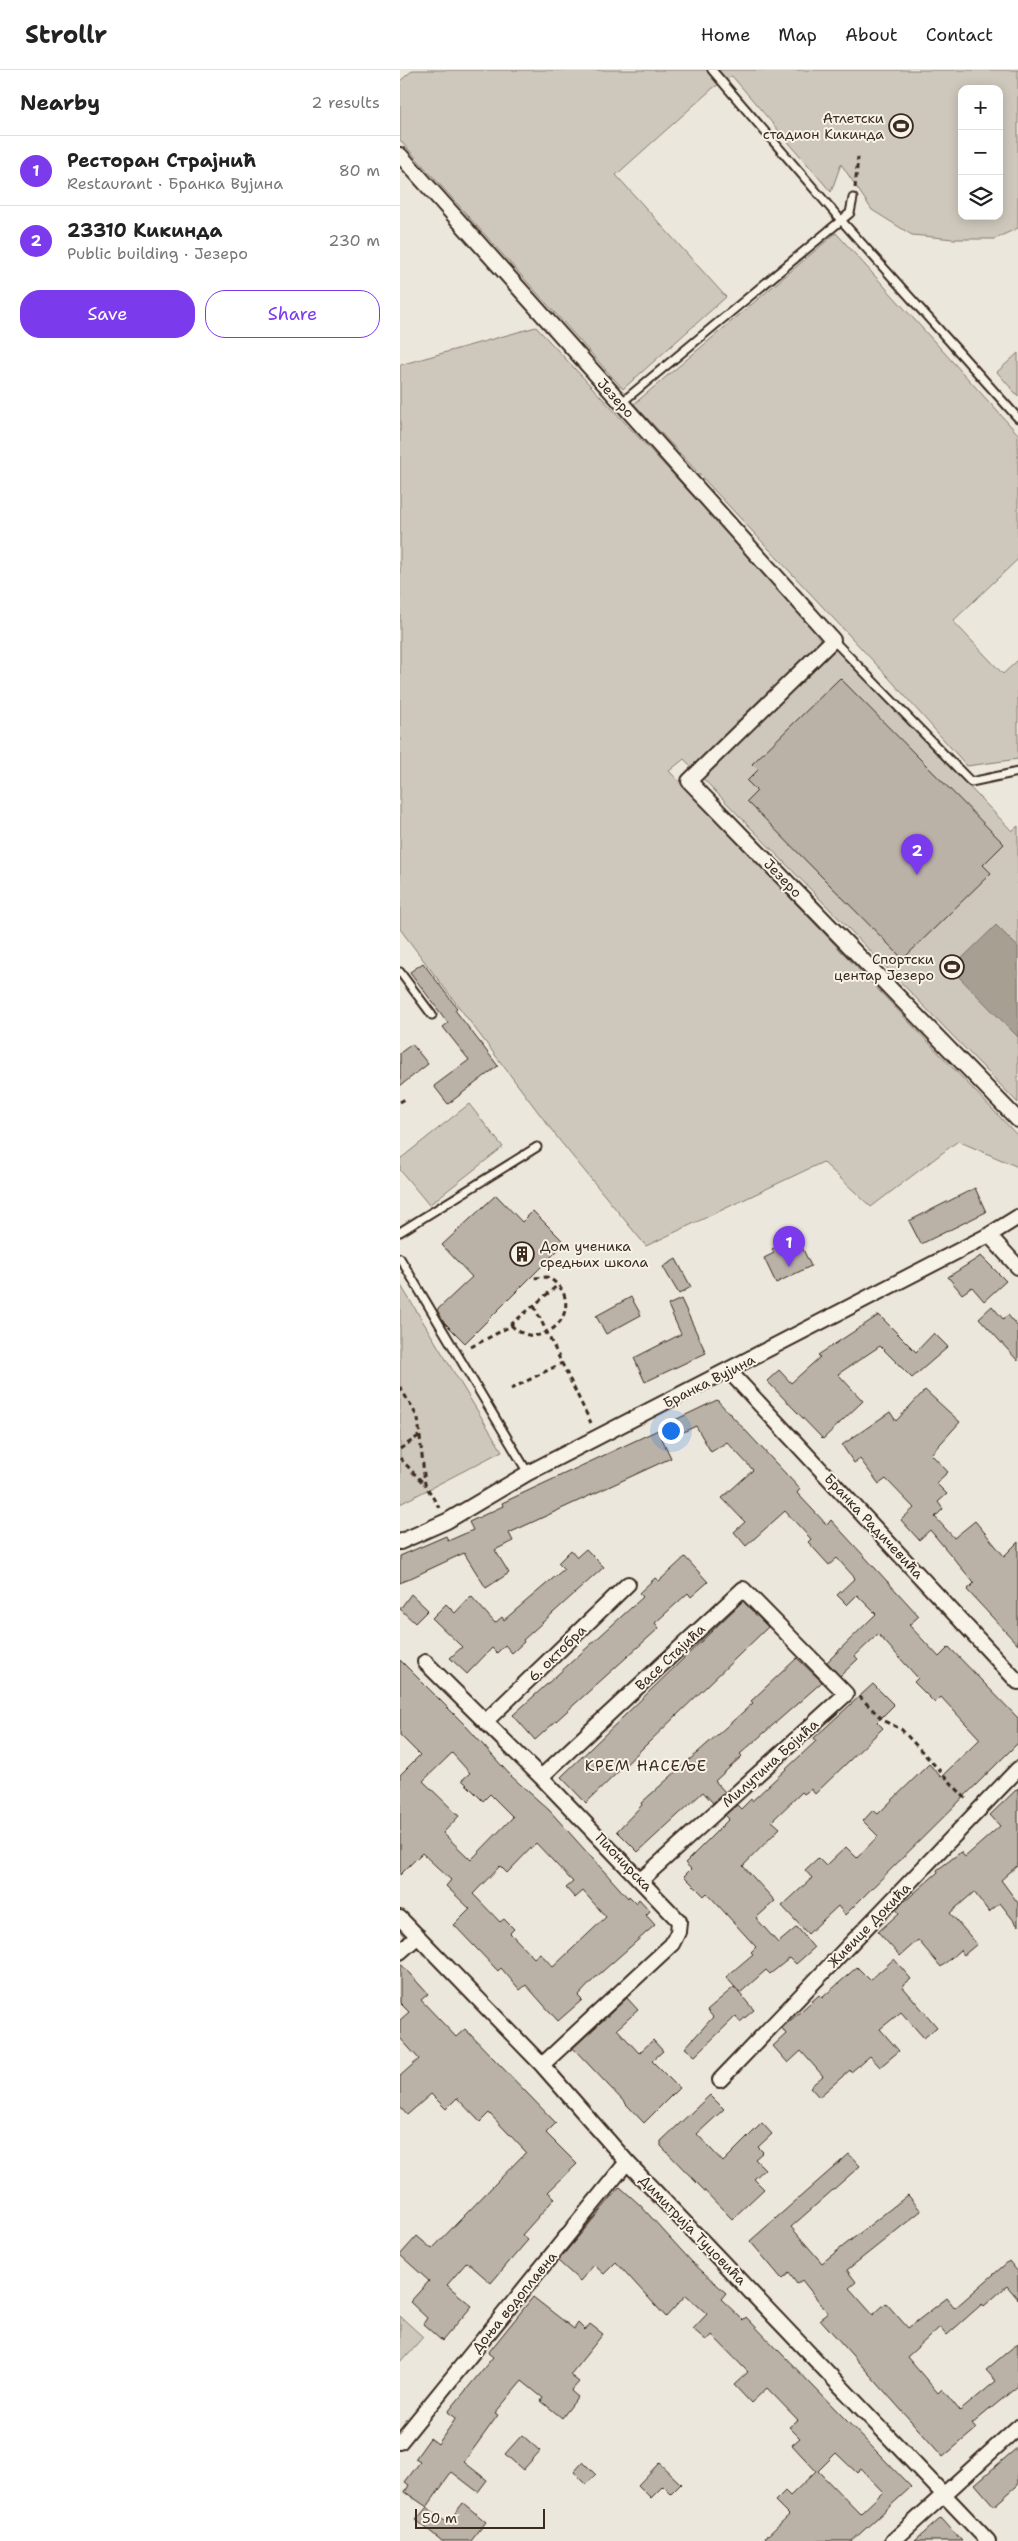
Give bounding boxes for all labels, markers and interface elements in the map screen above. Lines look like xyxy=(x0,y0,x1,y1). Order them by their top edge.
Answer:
text: Strollr xyxy=(25,19,107,51)
text: Home xyxy=(701,23,750,47)
text: Map xyxy=(778,23,817,47)
text: About xyxy=(845,23,898,47)
text: Contact xyxy=(926,23,993,47)
map controls xyxy=(958,85,1003,220)
button: + xyxy=(958,85,1003,130)
text: Nearby xyxy=(20,89,100,117)
text: 2 results xyxy=(311,92,380,113)
place label: Атлетски стадион Кикинда xyxy=(763,109,884,143)
sports icon: Атлетски стадион Кикинда xyxy=(888,113,914,139)
button: − xyxy=(958,130,1003,175)
text: Ресторан Страјнић xyxy=(67,148,256,173)
text: 1 xyxy=(32,160,40,181)
text: 80 m xyxy=(339,160,380,181)
text: Restaurant · Бранка Вујина xyxy=(67,173,283,194)
button: layers xyxy=(958,175,1003,220)
text: 23310 Кикинда xyxy=(67,218,223,243)
text: 2 xyxy=(30,230,42,251)
text: 230 m xyxy=(328,230,380,251)
text: Public building · Језеро xyxy=(67,243,248,264)
button: Save xyxy=(20,290,195,338)
button: Share xyxy=(205,290,380,338)
street label: Језеро xyxy=(593,374,639,422)
pin: 2 xyxy=(901,834,933,875)
street label: Језеро xyxy=(760,855,806,901)
place label: Спортски центар Језеро xyxy=(834,950,934,984)
sports icon: Спортски центар Језеро xyxy=(939,954,965,980)
pin: 1 xyxy=(773,1226,805,1267)
place label: Дом ученика средњих школа xyxy=(540,1237,649,1271)
building icon: Дом ученика средњих школа xyxy=(509,1241,535,1267)
street label: Бранка Вујина xyxy=(660,1350,758,1412)
your location xyxy=(658,1418,684,1444)
street label: Бранка Радичевића xyxy=(820,1470,928,1583)
street label: Васе Стајића xyxy=(631,1620,709,1694)
street label: 6. октобра xyxy=(524,1621,590,1685)
street label: Милутина Бојића xyxy=(718,1715,822,1811)
district label: КРЕМ НАСЕЉЕ xyxy=(585,1756,707,1776)
street label: Пионирска xyxy=(592,1829,657,1895)
street label: Живице Докића xyxy=(824,1878,914,1971)
street label: Димитрија Туцовића xyxy=(636,2171,750,2289)
street label: Доња водоплавна xyxy=(468,2247,561,2356)
scale bar xyxy=(415,2506,545,2529)
text: 50 m xyxy=(422,2509,457,2527)

